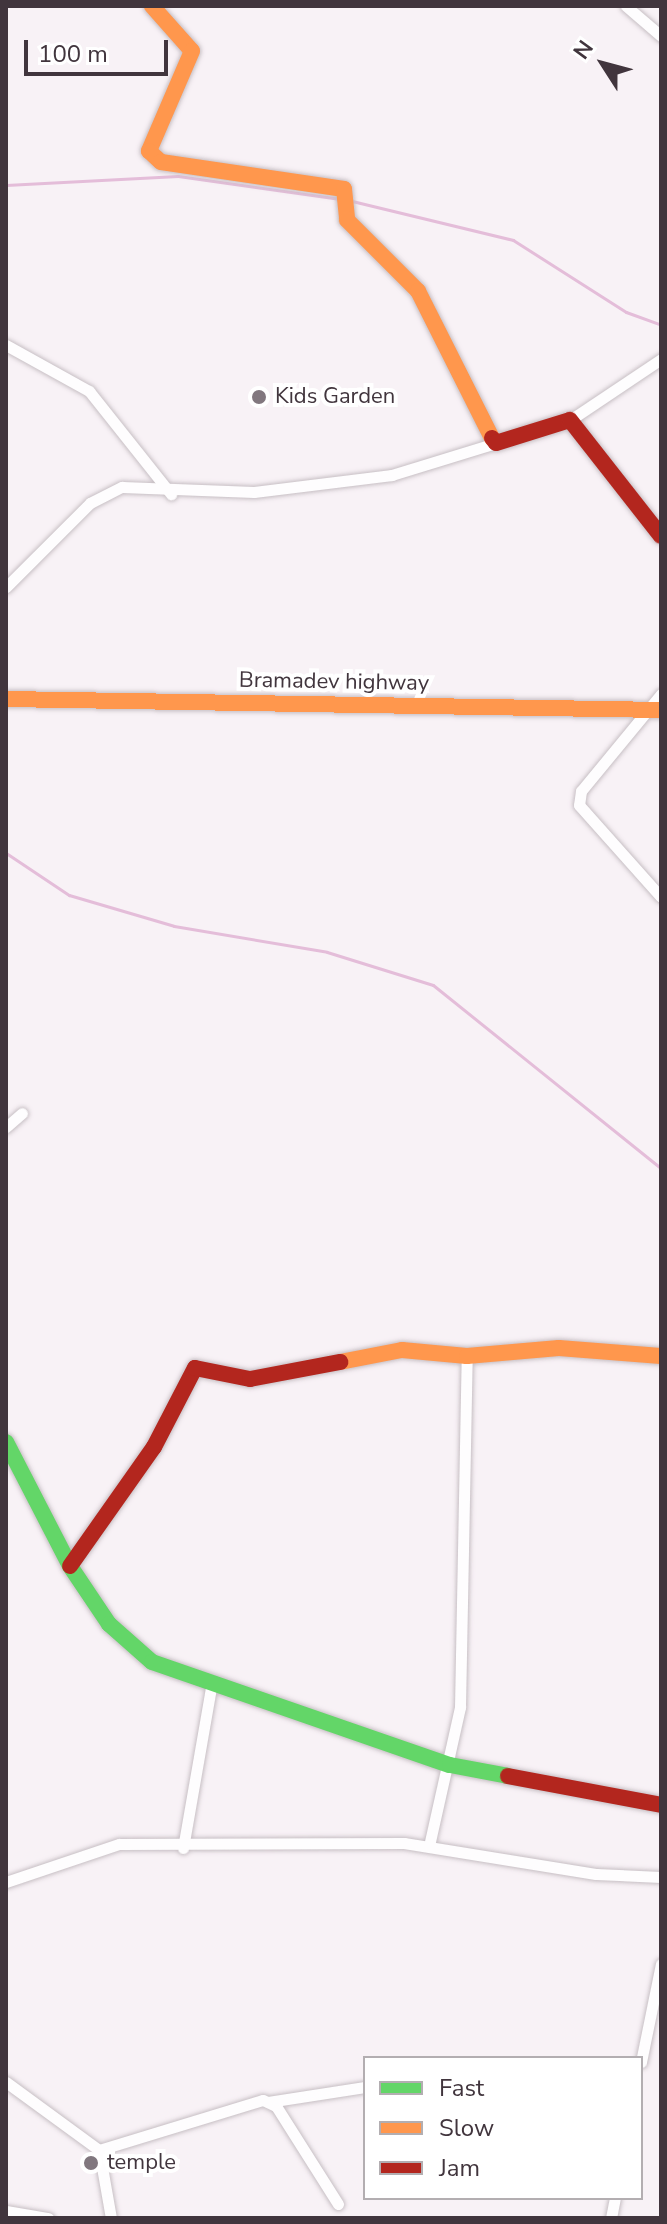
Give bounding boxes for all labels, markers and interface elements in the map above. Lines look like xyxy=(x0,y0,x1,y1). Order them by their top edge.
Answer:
scale bar xyxy=(28,24,172,74)
north arrow xyxy=(563,24,643,104)
text: N xyxy=(567,34,601,65)
text: 100 m xyxy=(38,38,108,70)
place label: Kids Garden xyxy=(275,384,395,410)
marker: Kids Garden xyxy=(250,388,268,406)
street label: Bramadev highway xyxy=(239,667,429,697)
legend xyxy=(363,2056,643,2200)
text: Fast xyxy=(439,2072,484,2104)
text: Slow xyxy=(439,2112,494,2144)
place label: temple xyxy=(107,2150,176,2176)
text: Jam xyxy=(439,2152,480,2184)
marker: temple xyxy=(82,2154,100,2172)

